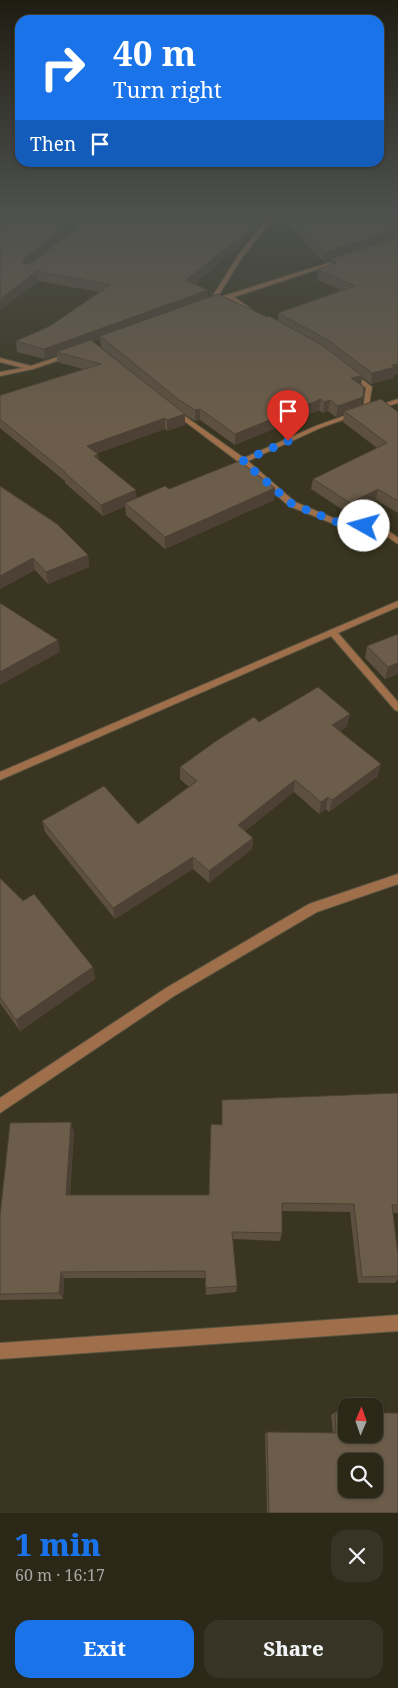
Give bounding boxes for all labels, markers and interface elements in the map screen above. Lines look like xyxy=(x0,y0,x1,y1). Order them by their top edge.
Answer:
text: 40 m xyxy=(113,29,196,76)
icon: right xyxy=(30,35,95,100)
text: Turn right xyxy=(113,74,222,104)
icon: arrive xyxy=(86,130,114,158)
text: Then xyxy=(30,131,76,157)
pin xyxy=(267,390,309,441)
icon: arrive xyxy=(274,397,302,425)
position arrow xyxy=(337,499,389,551)
north arrow xyxy=(338,1398,382,1442)
map controls xyxy=(338,1398,383,1498)
button: search xyxy=(338,1453,383,1498)
text: 1 min xyxy=(15,1524,101,1565)
button: close xyxy=(331,1530,383,1582)
text: 60 m · 16:17 xyxy=(15,1564,105,1586)
button: Exit xyxy=(15,1620,194,1678)
button: Share xyxy=(204,1620,383,1678)

